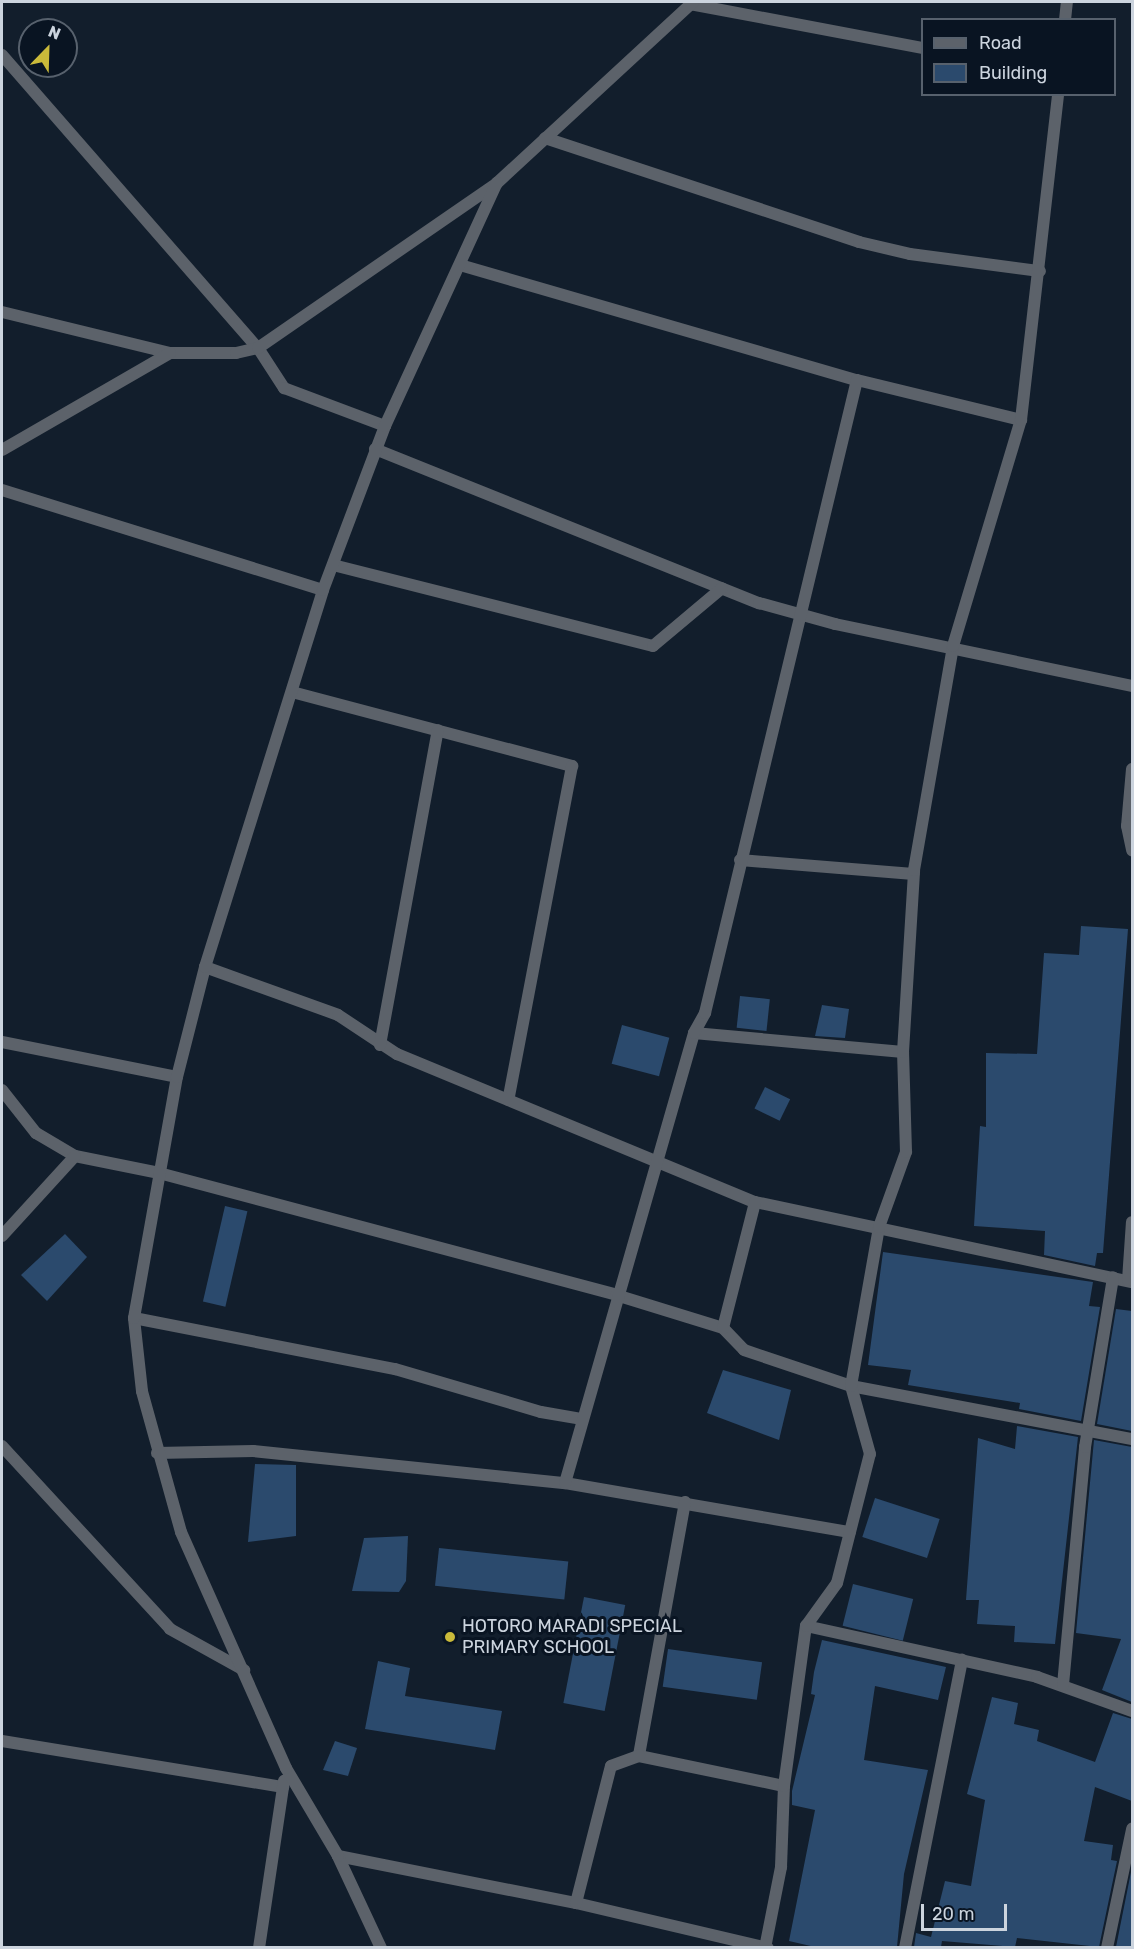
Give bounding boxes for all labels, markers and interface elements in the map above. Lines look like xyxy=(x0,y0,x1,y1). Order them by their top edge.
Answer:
north arrow xyxy=(18,18,78,78)
legend xyxy=(921,18,1116,96)
text: N xyxy=(45,22,63,44)
text: Road xyxy=(979,32,1022,54)
text: Building xyxy=(979,62,1047,84)
place label: HOTORO MARADI SPECIAL PRIMARY SCHOOL xyxy=(462,1616,682,1658)
marker: HOTORO MARADI SPECIAL PRIMARY SCHOOL xyxy=(443,1630,457,1644)
scale bar xyxy=(924,1892,1010,1930)
text: 20 m xyxy=(932,1903,974,1925)

